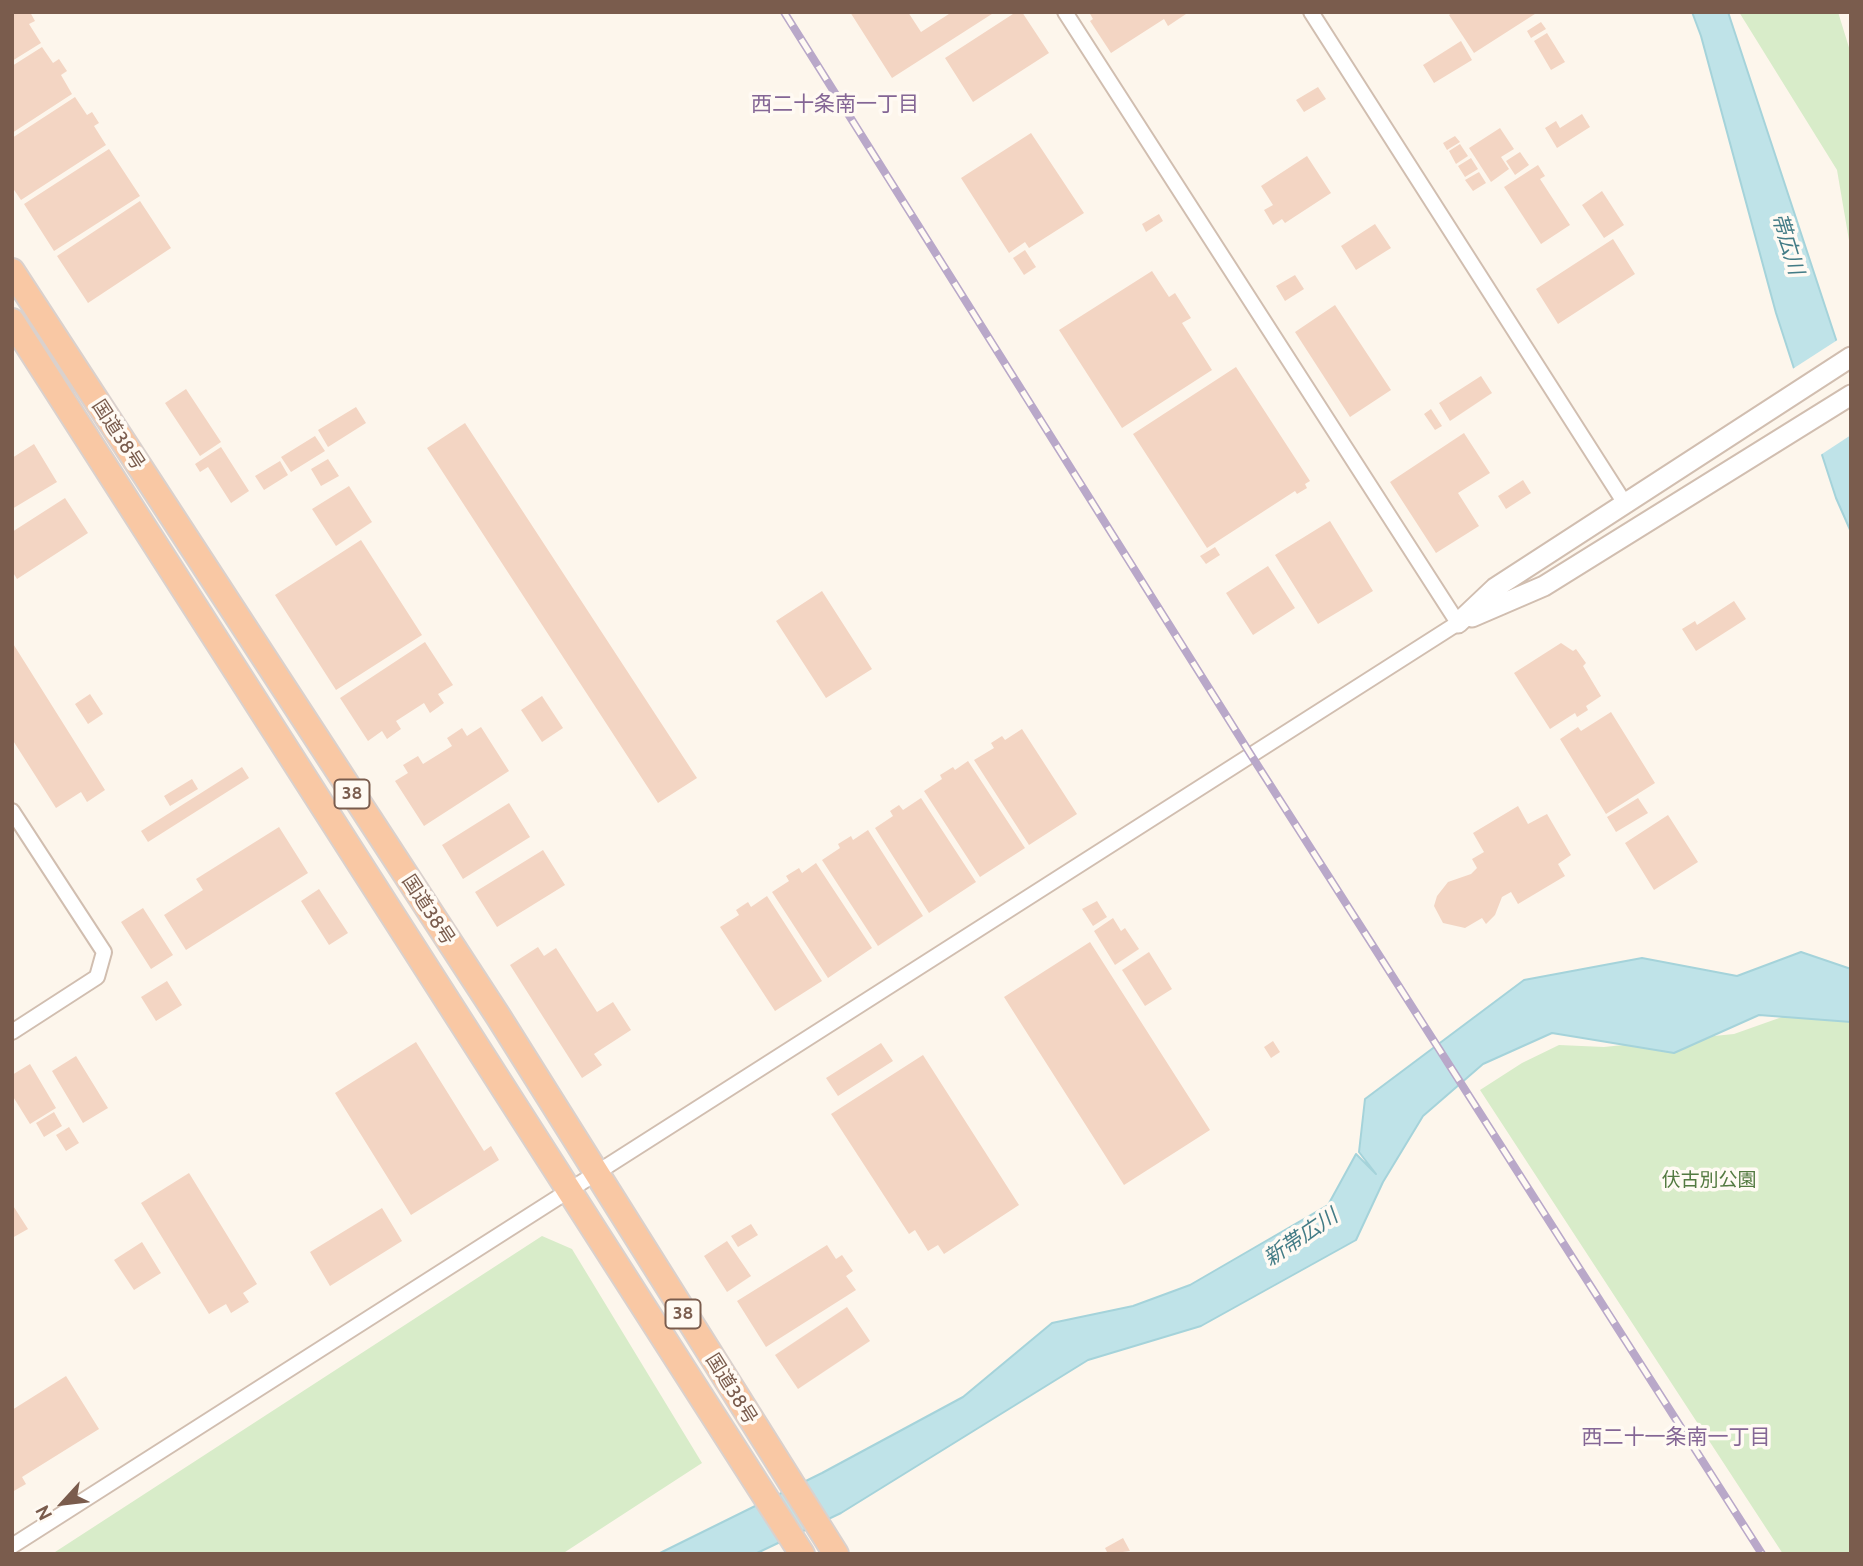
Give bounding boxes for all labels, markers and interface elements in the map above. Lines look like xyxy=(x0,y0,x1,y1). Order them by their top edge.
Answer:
district label: 西二十条南一丁目 xyxy=(751,92,919,118)
water label: 帯広川 xyxy=(1766,210,1808,278)
street label: 国道38号 xyxy=(87,396,149,474)
road number: 38 xyxy=(334,780,370,808)
street label: 国道38号 xyxy=(397,871,459,949)
park label: 伏古別公園 xyxy=(1662,1169,1756,1191)
water label: 新帯広川 xyxy=(1259,1204,1343,1272)
road number: 38 xyxy=(666,1300,700,1329)
street label: 国道38号 xyxy=(700,1350,762,1428)
district label: 西二十一条南一丁目 xyxy=(1582,1425,1770,1451)
north arrow xyxy=(28,1468,98,1538)
text: N xyxy=(31,1502,57,1524)

